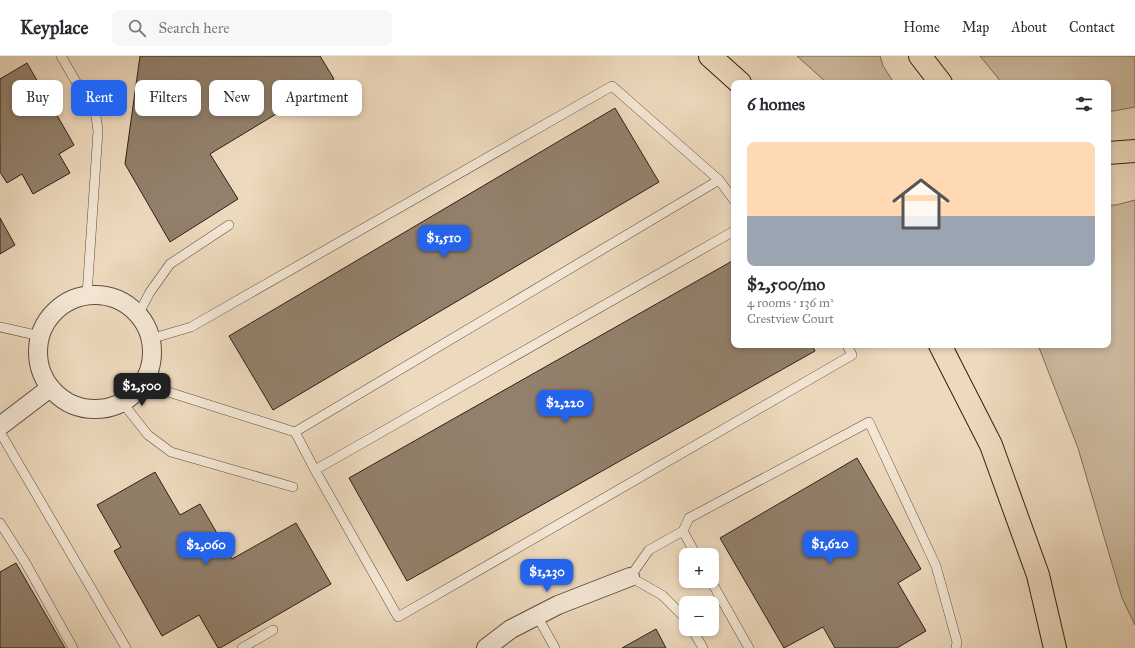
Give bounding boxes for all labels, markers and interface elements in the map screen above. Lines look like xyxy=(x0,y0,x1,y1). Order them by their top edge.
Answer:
search box xyxy=(112,10,392,46)
text: Keyplace xyxy=(20,16,88,39)
icon: search xyxy=(126,17,148,39)
text: Search here xyxy=(158,19,229,37)
text: Home xyxy=(903,19,940,36)
text: Map xyxy=(962,19,989,36)
text: About xyxy=(1011,19,1047,36)
text: Contact xyxy=(1069,19,1115,36)
chip: Buy xyxy=(12,80,63,116)
chip: Rent xyxy=(71,80,127,116)
chip: Filters xyxy=(135,80,201,116)
chip: New xyxy=(209,80,264,116)
chip: Apartment xyxy=(272,80,362,116)
icon: filters xyxy=(1073,93,1095,115)
text: 6 homes xyxy=(747,94,805,115)
icon: home xyxy=(885,168,957,240)
pin: $1,510 xyxy=(411,225,477,259)
text: $1,510 xyxy=(427,230,461,246)
text: $2,500/mo xyxy=(747,274,825,295)
text: 4 rooms · 136 m² xyxy=(747,295,834,311)
text: Crestview Court xyxy=(747,311,834,327)
pin: $2,500 xyxy=(109,373,175,407)
text: $2,500 xyxy=(123,378,161,394)
pin: $2,220 xyxy=(532,390,598,424)
text: $2,220 xyxy=(546,395,584,411)
pin: $1,620 xyxy=(797,531,863,565)
pin: $2,060 xyxy=(173,532,239,566)
text: $1,620 xyxy=(812,536,848,552)
text: $2,060 xyxy=(186,537,226,553)
map controls xyxy=(679,548,719,636)
button: + xyxy=(679,548,719,588)
pin: $1,230 xyxy=(514,559,580,593)
text: $1,230 xyxy=(529,564,565,580)
button: − xyxy=(679,596,719,636)

